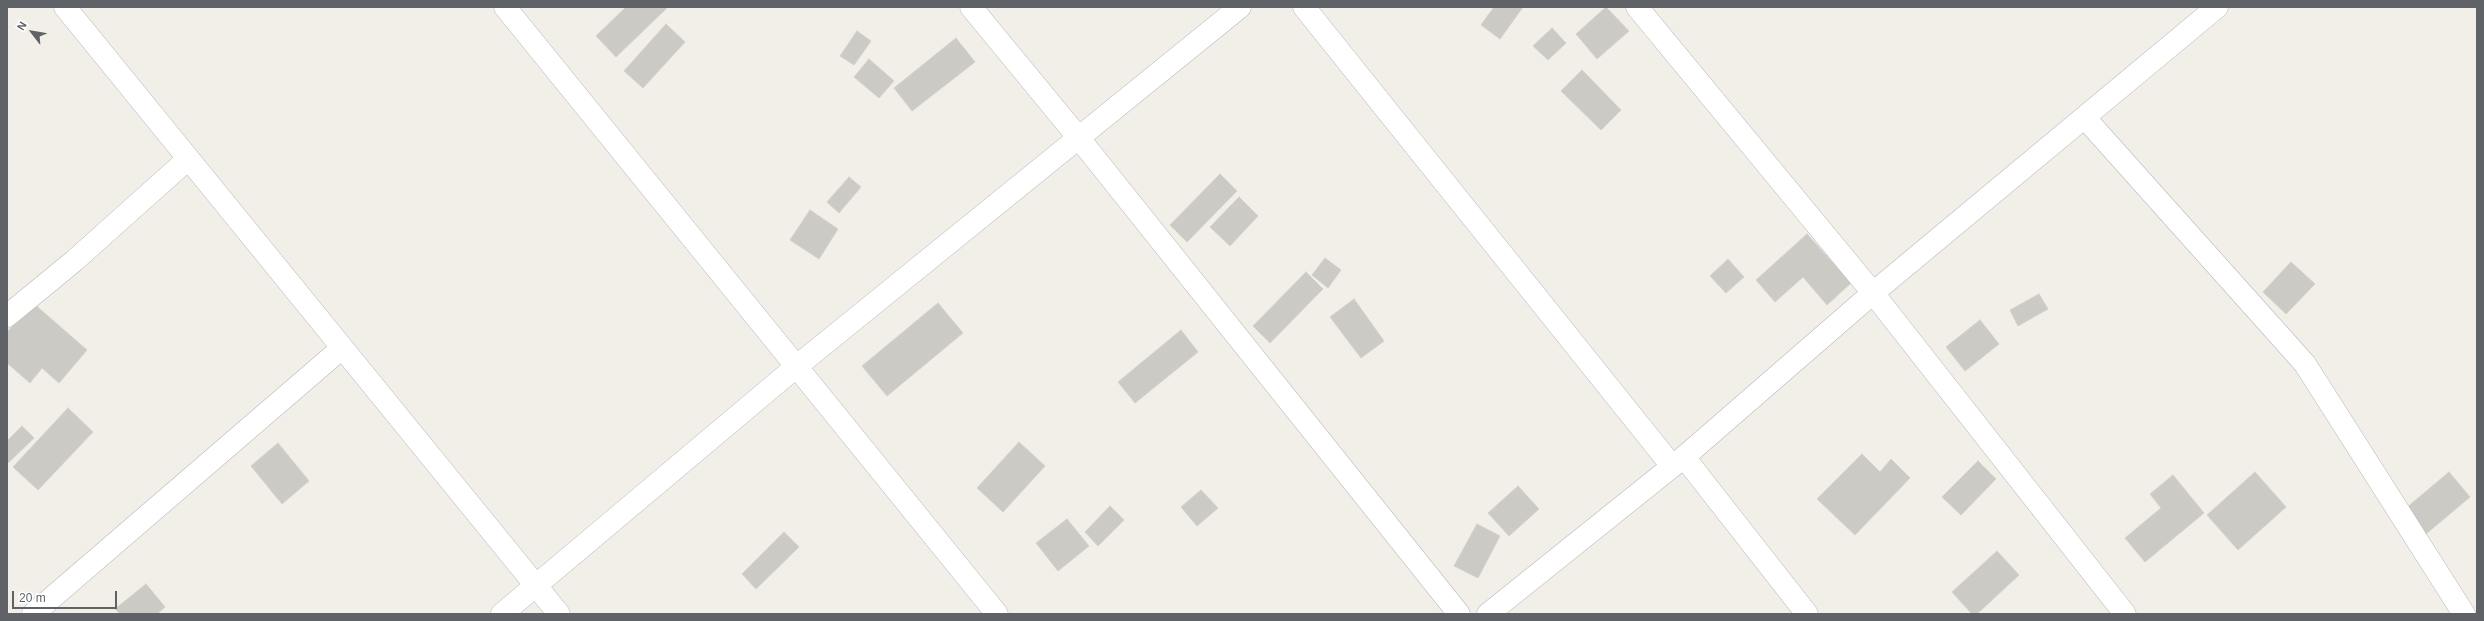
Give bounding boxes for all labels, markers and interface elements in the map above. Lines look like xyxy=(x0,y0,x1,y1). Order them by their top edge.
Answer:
north arrow xyxy=(12,12,52,52)
text: N xyxy=(15,19,29,32)
scale bar xyxy=(14,583,119,609)
text: 20 m xyxy=(19,591,46,605)

